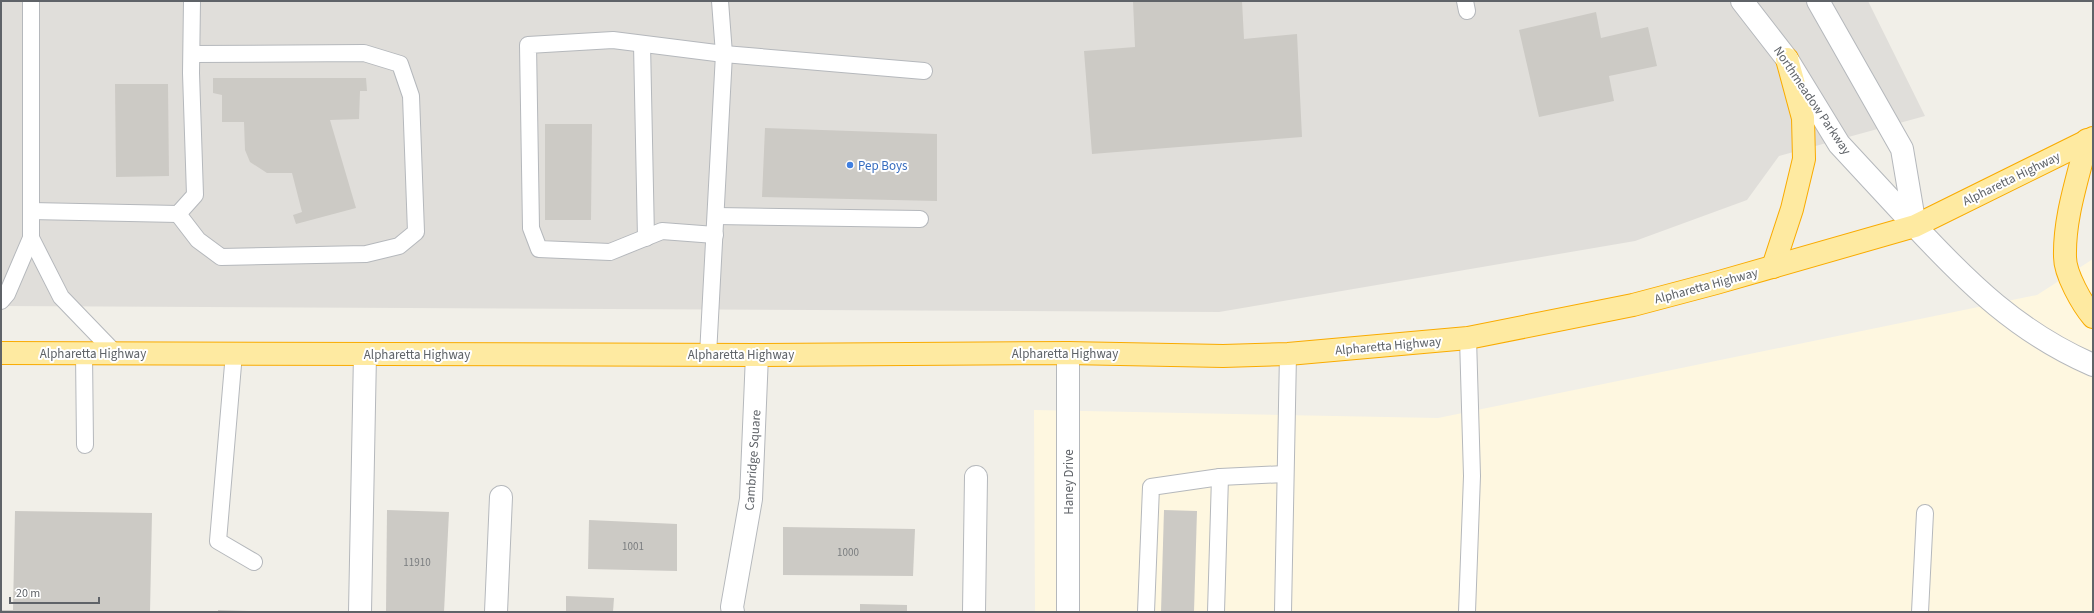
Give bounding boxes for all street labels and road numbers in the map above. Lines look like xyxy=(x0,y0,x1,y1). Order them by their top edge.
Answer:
street label: Northmeadow Parkway xyxy=(1769,43,1855,158)
street label: Alpharetta Highway xyxy=(1960,147,2063,210)
street label: Alpharetta Highway xyxy=(1653,263,1760,308)
street label: Alpharetta Highway xyxy=(1334,332,1442,360)
street label: Alpharetta Highway xyxy=(40,345,146,363)
street label: Alpharetta Highway xyxy=(1012,345,1118,363)
street label: Alpharetta Highway xyxy=(364,346,470,364)
street label: Alpharetta Highway xyxy=(688,346,794,364)
street label: Cambridge Square xyxy=(741,409,765,511)
street label: Haney Drive xyxy=(1060,449,1078,515)

